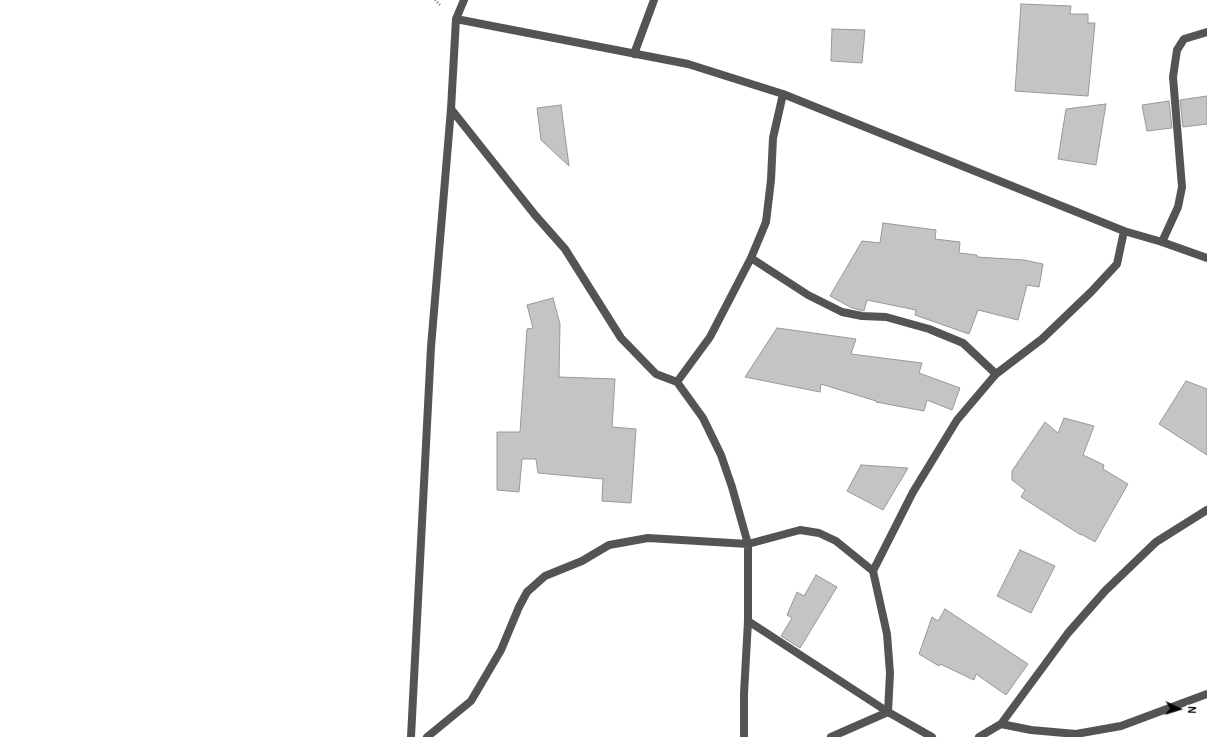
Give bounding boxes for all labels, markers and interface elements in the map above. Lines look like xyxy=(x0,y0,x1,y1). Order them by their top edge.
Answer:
north arrow xyxy=(1159,689,1199,729)
text: N xyxy=(1185,705,1198,714)

